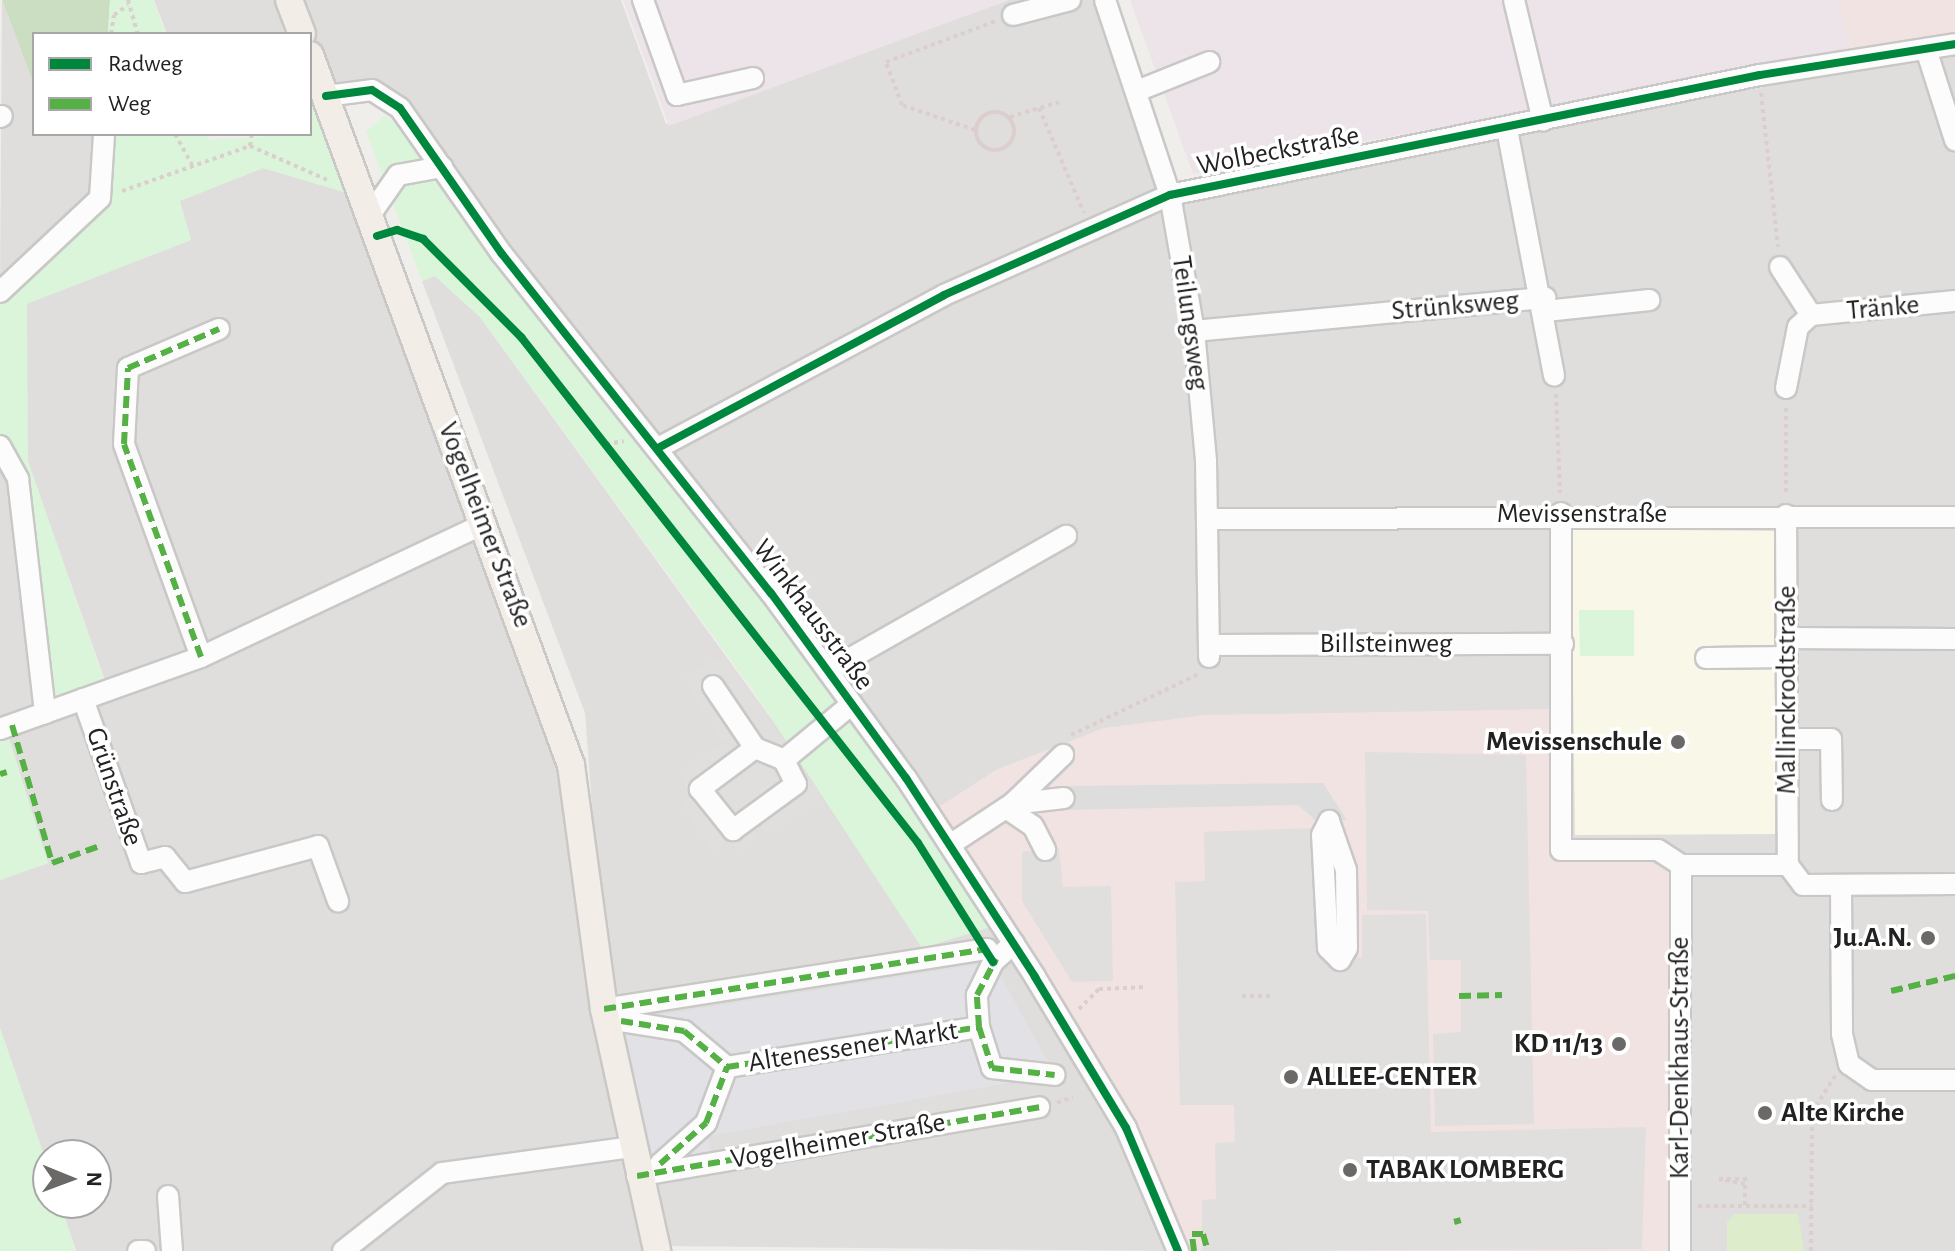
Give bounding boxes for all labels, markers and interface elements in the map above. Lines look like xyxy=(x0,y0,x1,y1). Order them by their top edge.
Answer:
legend xyxy=(32,32,312,136)
text: Radweg xyxy=(108,52,183,76)
text: Weg xyxy=(108,92,151,116)
street label: Wolbeckstraße xyxy=(1194,119,1362,183)
street label: Teilungsweg xyxy=(1164,253,1216,393)
street label: Strünksweg xyxy=(1390,284,1520,328)
street label: Tränke xyxy=(1845,288,1921,328)
street label: Vogelheimer Straße xyxy=(430,418,540,632)
street label: Mevissenstraße xyxy=(1497,497,1667,531)
street label: Winkhausstraße xyxy=(745,533,881,697)
street label: Mallinckrodtstraße xyxy=(1770,586,1804,794)
street label: Billsteinweg xyxy=(1320,627,1452,661)
street label: Grünstraße xyxy=(78,723,150,851)
place label: Mevissenschule xyxy=(1486,725,1662,759)
marker: Mevissenschule xyxy=(1669,733,1687,751)
place label: Ju.A.N. xyxy=(1834,921,1912,955)
marker: Ju.A.N. xyxy=(1919,929,1937,947)
street label: Karl-Denkhaus-Straße xyxy=(1663,937,1697,1179)
street label: Altenessener Markt xyxy=(746,1014,960,1080)
place label: KD 11/13 xyxy=(1514,1027,1603,1061)
marker: KD 11/13 xyxy=(1610,1035,1628,1053)
place label: ALLEE-CENTER xyxy=(1307,1060,1477,1094)
marker: ALLEE-CENTER xyxy=(1282,1068,1300,1086)
place label: Alte Kirche xyxy=(1781,1096,1904,1130)
marker: Alte Kirche xyxy=(1756,1104,1774,1122)
street label: Vogelheimer Straße xyxy=(728,1106,948,1176)
north arrow xyxy=(32,1139,112,1219)
place label: TABAK LOMBERG xyxy=(1366,1153,1564,1187)
marker: TABAK LOMBERG xyxy=(1341,1161,1359,1179)
text: N xyxy=(83,1172,105,1187)

